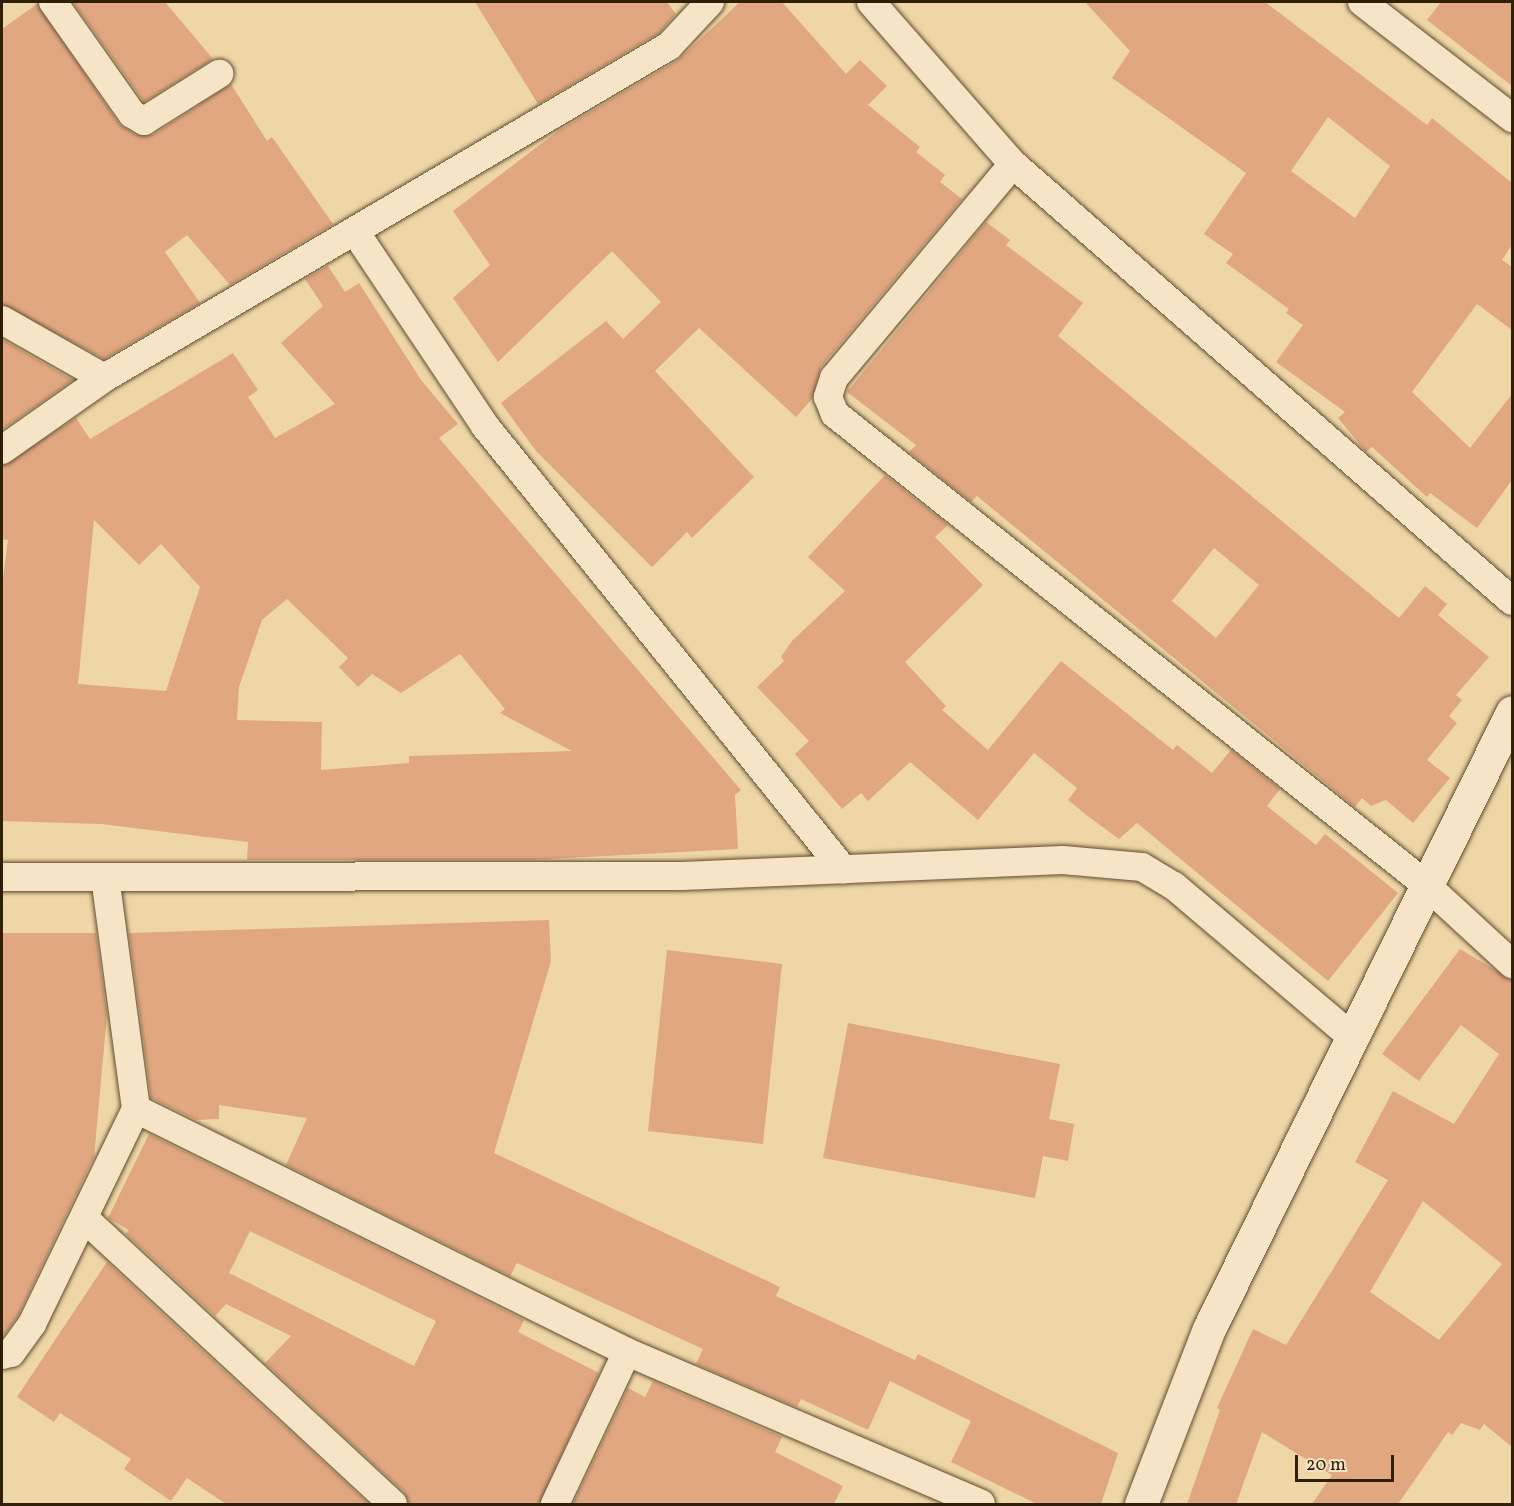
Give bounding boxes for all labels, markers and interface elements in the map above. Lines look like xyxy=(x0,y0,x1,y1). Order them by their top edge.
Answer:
scale bar xyxy=(1298,1443,1397,1481)
text: 20 m xyxy=(1306,1453,1346,1478)

